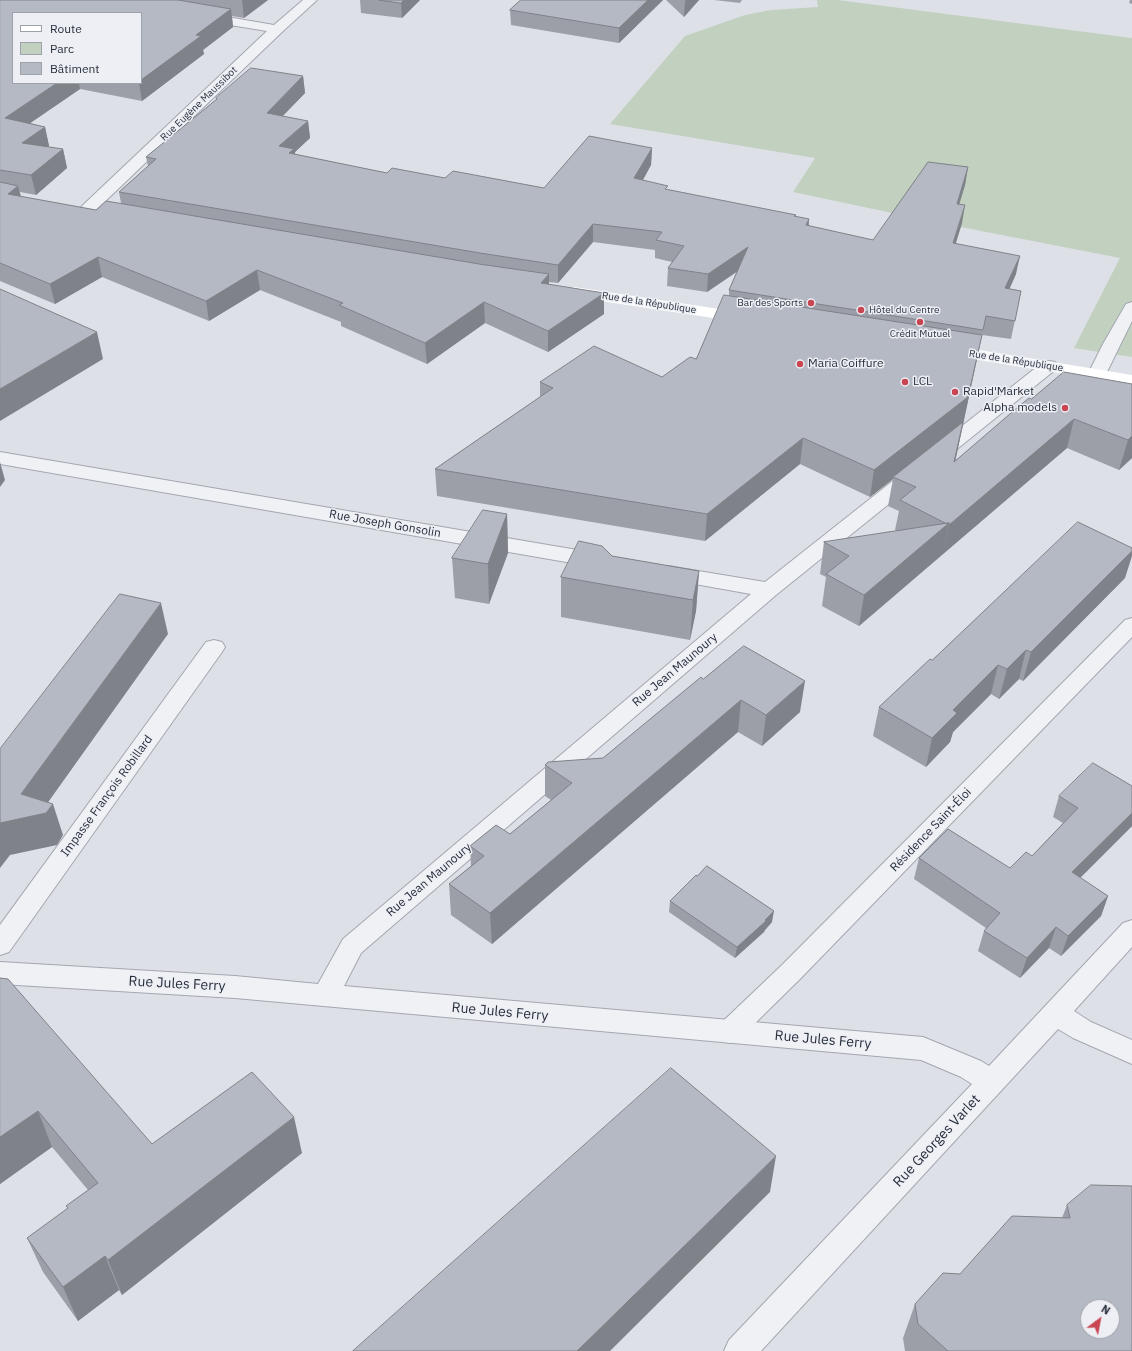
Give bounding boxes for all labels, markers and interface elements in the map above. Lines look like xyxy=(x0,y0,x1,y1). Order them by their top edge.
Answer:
legend xyxy=(12,12,142,84)
text: Route xyxy=(50,21,82,36)
text: Parc xyxy=(50,41,74,56)
text: Bâtiment xyxy=(50,61,100,76)
street label: Rue Eugène Maussibot xyxy=(158,64,240,144)
street label: Rue de la République xyxy=(601,290,697,316)
place label: Bar des Sports xyxy=(737,297,803,309)
marker: Bar des Sports xyxy=(806,298,816,308)
place label: Hôtel du Centre xyxy=(869,304,940,316)
marker: Hôtel du Centre xyxy=(856,305,866,315)
marker: Crédit Mutuel xyxy=(915,317,925,327)
place label: Crédit Mutuel xyxy=(890,328,950,340)
street label: Rue de la République xyxy=(968,348,1064,374)
place label: Maria Coiffure xyxy=(808,357,883,371)
marker: Maria Coiffure xyxy=(795,359,805,369)
place label: LCL xyxy=(913,375,932,389)
marker: LCL xyxy=(900,377,910,387)
place label: Rapid'Market xyxy=(963,385,1034,399)
marker: Rapid'Market xyxy=(950,387,960,397)
place label: Alpha models xyxy=(983,401,1057,415)
marker: Alpha models xyxy=(1060,403,1070,413)
street label: Rue Joseph Gonsolin xyxy=(328,507,442,541)
street label: Rue Jean Maunoury xyxy=(630,630,720,710)
street label: Impasse François Robillard xyxy=(58,733,156,859)
street label: Résidence Saint-Éloi xyxy=(887,785,975,875)
street label: Rue Jean Maunoury xyxy=(384,840,474,920)
street label: Rue Jules Ferry xyxy=(128,973,226,995)
street label: Rue Jules Ferry xyxy=(451,999,549,1025)
street label: Rue Jules Ferry xyxy=(774,1027,872,1053)
street label: Rue Georges Varlet xyxy=(890,1091,984,1191)
north arrow xyxy=(1080,1299,1120,1339)
text: N xyxy=(1099,1302,1113,1318)

